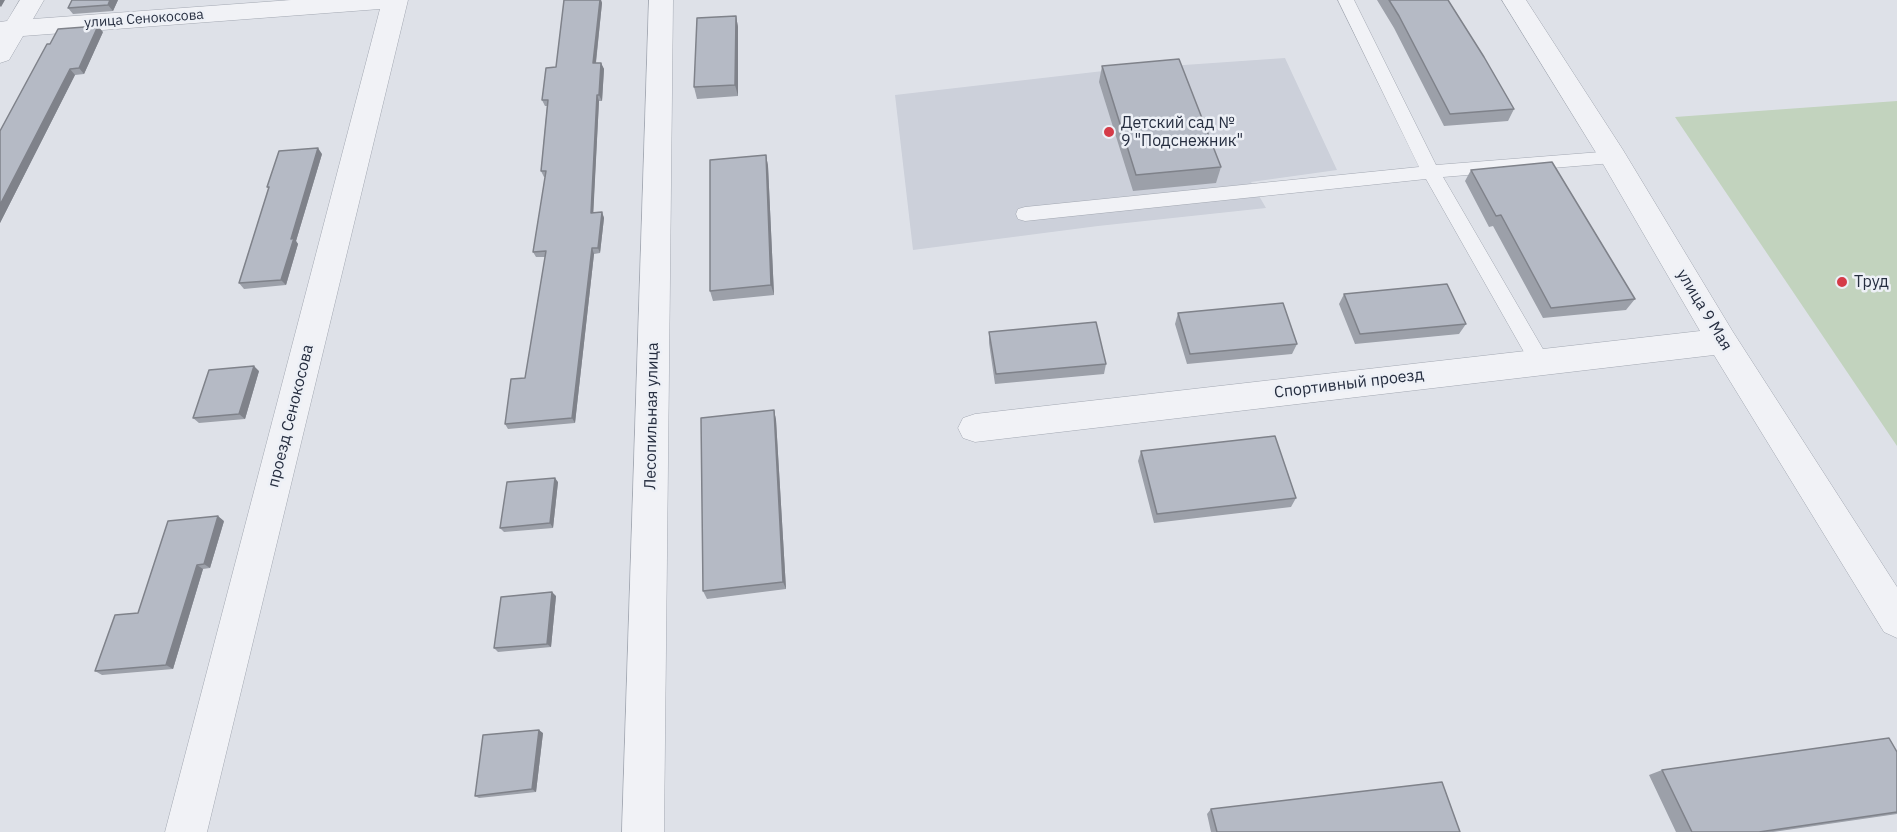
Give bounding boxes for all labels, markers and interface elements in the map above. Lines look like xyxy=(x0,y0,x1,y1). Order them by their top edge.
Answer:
street label: улица Сенокосова xyxy=(84,6,204,32)
place label: Детский сад № 9 "Подснежник" xyxy=(1121,113,1243,151)
marker: Детский сад № 9 "Подснежник" xyxy=(1102,125,1116,139)
street label: улица 9 Мая xyxy=(1672,266,1736,354)
place label: Труд xyxy=(1854,272,1889,292)
marker: Труд xyxy=(1835,275,1849,289)
street label: Лесопильная улица xyxy=(641,342,663,490)
street label: проезд Сенокосова xyxy=(264,343,318,489)
street label: Спортивный проезд xyxy=(1273,365,1425,403)

